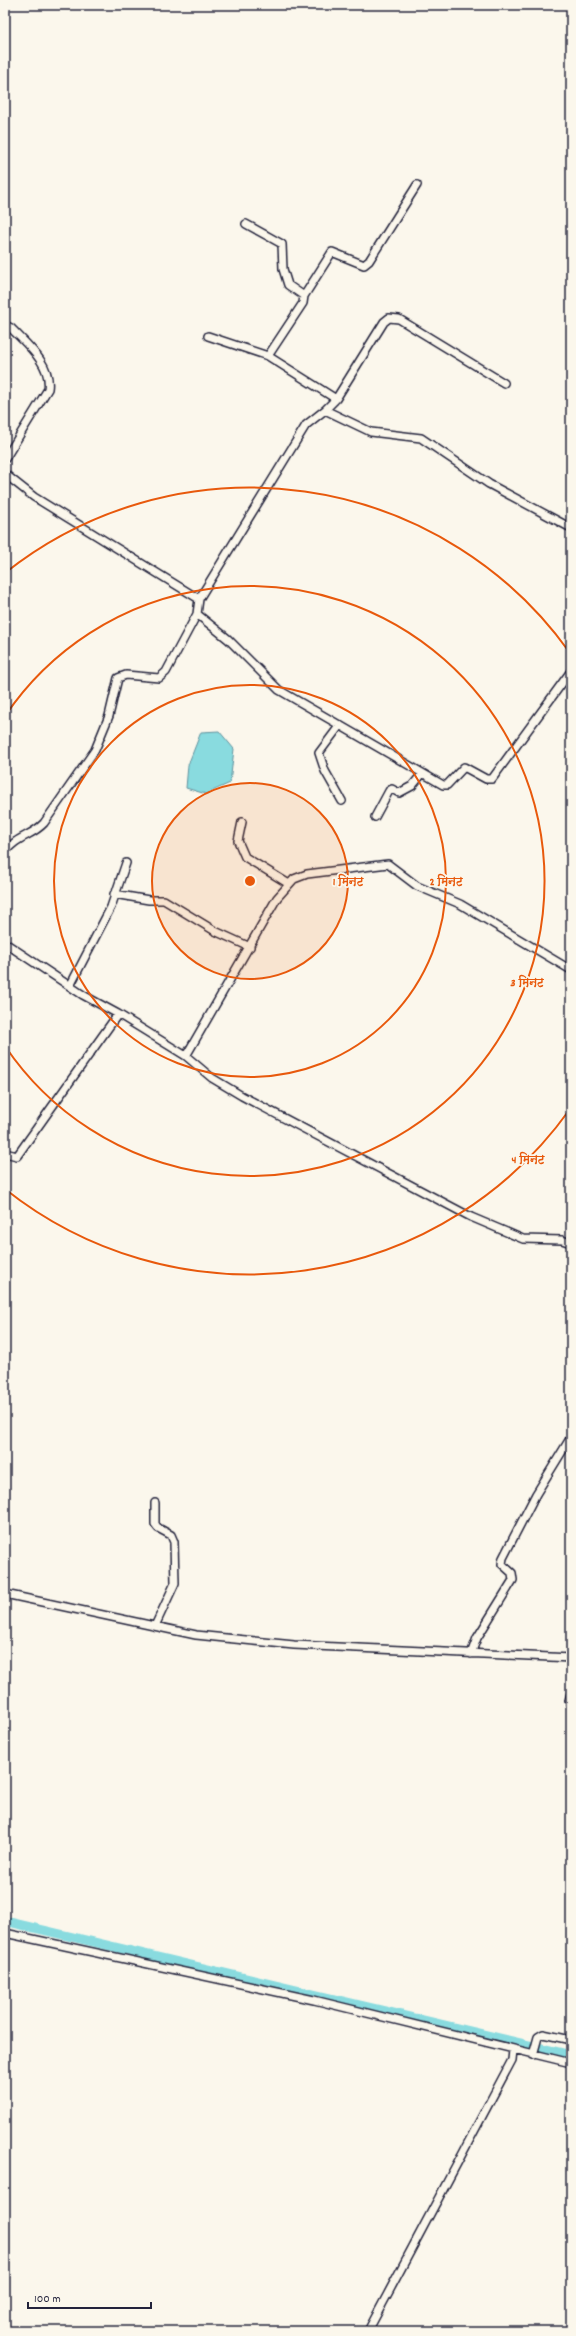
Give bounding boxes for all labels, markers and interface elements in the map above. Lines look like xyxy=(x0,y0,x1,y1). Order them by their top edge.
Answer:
text: 1 मिनट xyxy=(333,873,364,891)
text: 2 मिनट xyxy=(429,873,463,891)
centre of rings xyxy=(243,874,257,888)
text: 3 मिनट xyxy=(510,974,544,992)
text: 4 मिनट xyxy=(512,1151,545,1169)
scale bar xyxy=(28,2284,151,2310)
text: 100 m xyxy=(34,2291,61,2308)

